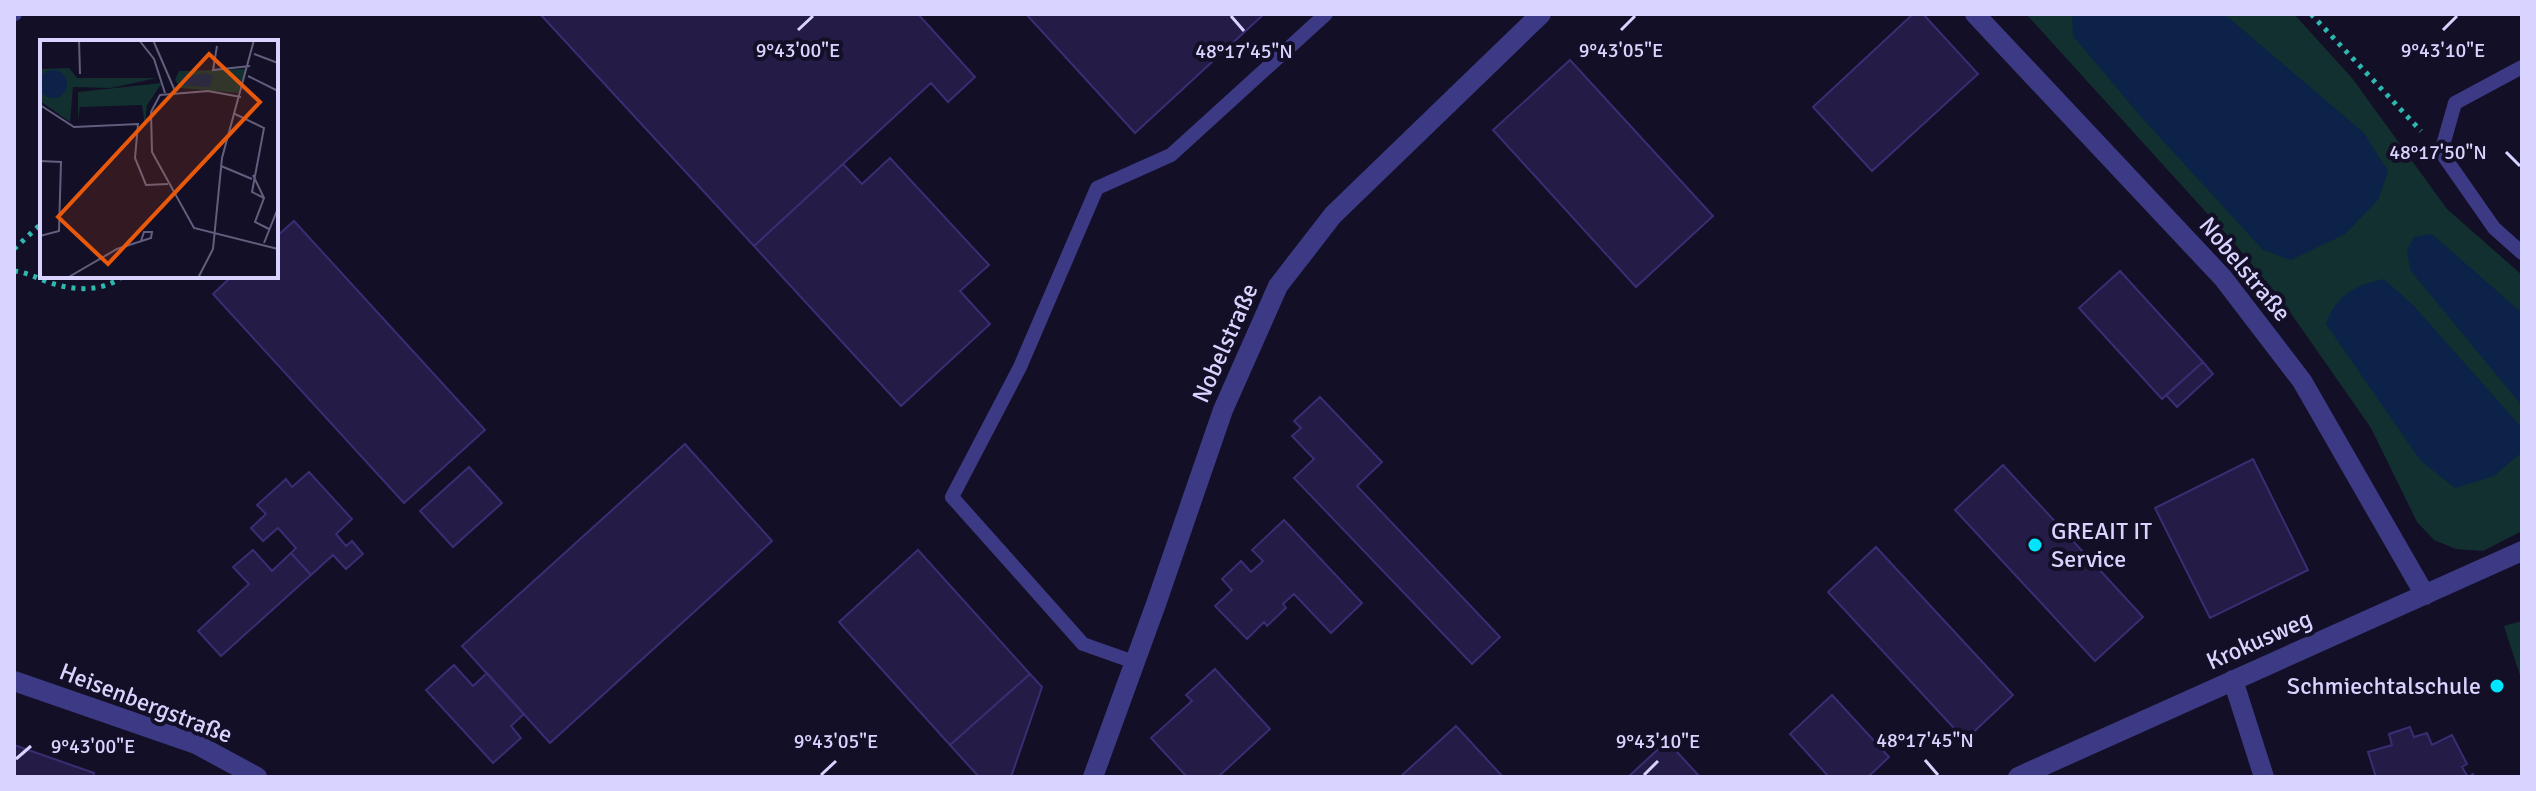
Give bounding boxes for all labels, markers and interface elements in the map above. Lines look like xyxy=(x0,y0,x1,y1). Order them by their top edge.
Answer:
text: 9°43'00"E xyxy=(756,38,840,63)
text: 9°43'05"E xyxy=(1579,38,1663,63)
text: 9°43'10"E xyxy=(2401,38,2485,63)
text: 48°17'45"N xyxy=(1195,39,1293,64)
inset map xyxy=(40,40,278,278)
text: 48°17'50"N xyxy=(2389,140,2487,165)
street label: Nobelstraße xyxy=(2193,211,2297,327)
street label: Nobelstraße xyxy=(1185,279,1265,407)
place label: GREAIT IT Service xyxy=(2051,516,2152,574)
marker: GREAIT IT Service xyxy=(2026,536,2044,554)
street label: Krokusweg xyxy=(2202,603,2316,677)
street label: Heisenbergstraße xyxy=(55,656,237,750)
place label: Schmiechtalschule xyxy=(2287,671,2481,701)
marker: Schmiechtalschule xyxy=(2488,677,2506,695)
text: 48°17'45"N xyxy=(1876,728,1974,753)
text: 9°43'05"E xyxy=(794,729,878,754)
text: 9°43'10"E xyxy=(1616,729,1700,754)
text: 9°43'00"E xyxy=(51,734,135,759)

